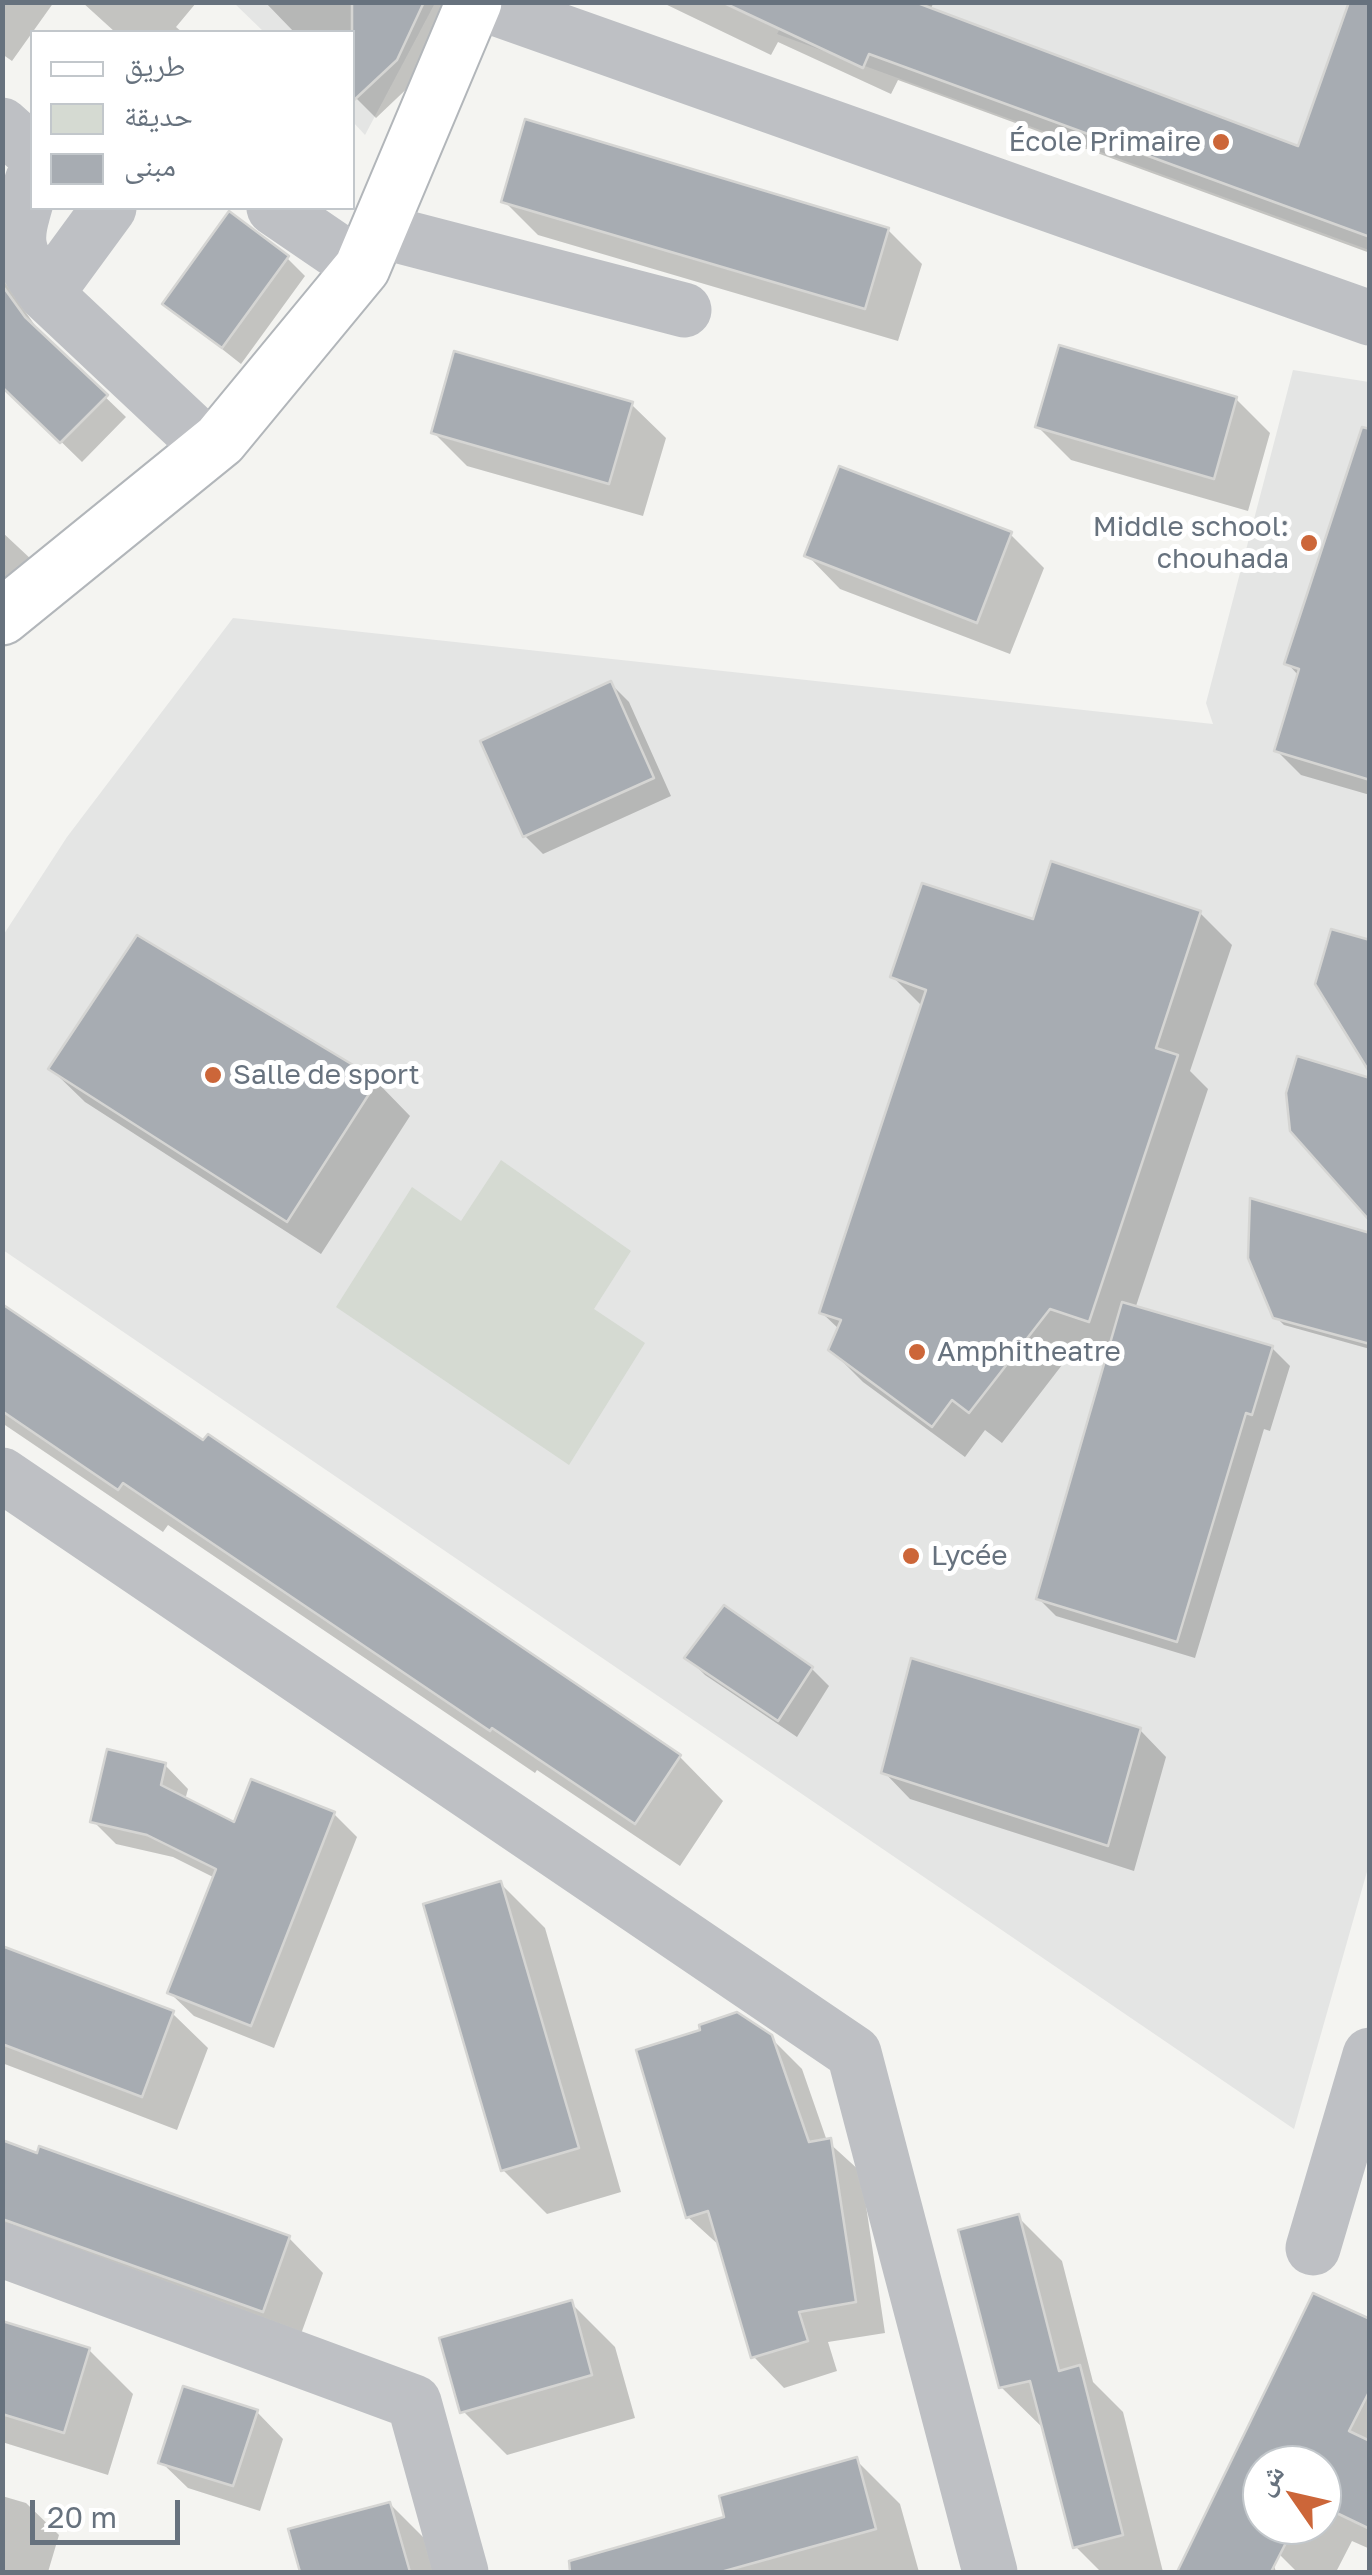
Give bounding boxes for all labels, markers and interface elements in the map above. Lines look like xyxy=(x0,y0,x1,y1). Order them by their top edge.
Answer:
legend xyxy=(30,30,355,210)
text: طريق xyxy=(124,47,185,83)
text: حديقة xyxy=(124,97,193,133)
place label: École Primaire xyxy=(1008,125,1201,159)
marker: École Primaire xyxy=(1210,131,1232,153)
text: مبنى xyxy=(124,147,176,183)
place label: Middle school: chouhada xyxy=(1093,510,1289,576)
marker: Middle school: chouhada xyxy=(1298,532,1320,554)
place label: Salle de sport xyxy=(233,1058,420,1092)
marker: Salle de sport xyxy=(202,1064,224,1086)
place label: Amphitheatre xyxy=(937,1335,1121,1369)
marker: Amphitheatre xyxy=(906,1341,928,1363)
place label: Lycée xyxy=(931,1539,1008,1573)
marker: Lycée xyxy=(900,1545,922,1567)
north arrow xyxy=(1242,2445,1342,2545)
text: ش xyxy=(1246,2458,1290,2501)
scale bar xyxy=(35,2480,185,2542)
text: 20 m xyxy=(47,2499,117,2535)

